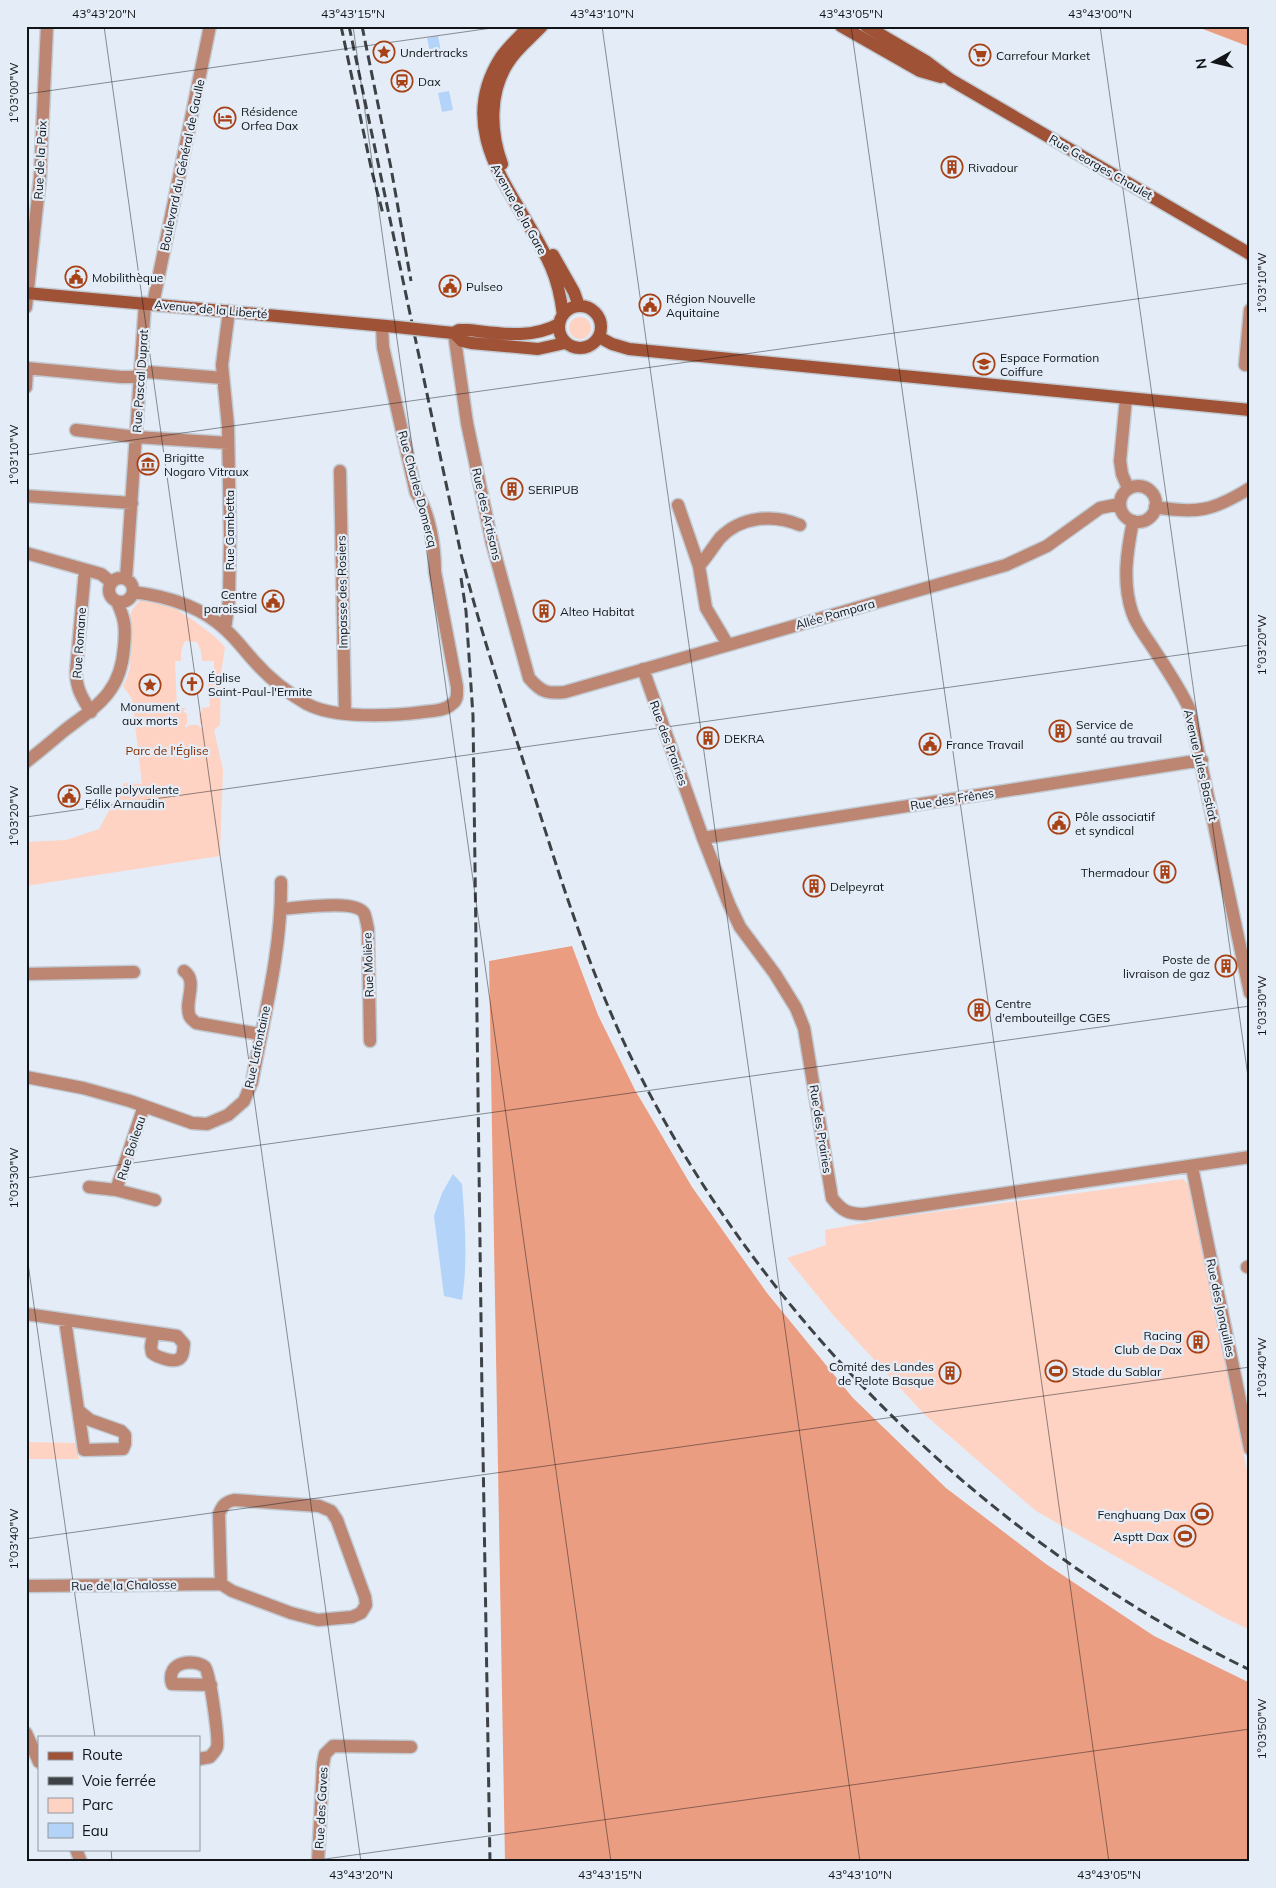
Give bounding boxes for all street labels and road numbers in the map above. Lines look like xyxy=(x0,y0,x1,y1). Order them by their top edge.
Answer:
street label: Boulevard du Général de Gaulle xyxy=(156,78,208,252)
street label: Rue de la Paix xyxy=(30,120,50,200)
street label: Rue Georges Chaulet xyxy=(1047,131,1155,203)
street label: Avenue de la Gare xyxy=(488,161,550,257)
street label: Avenue de la Liberté xyxy=(154,297,268,321)
street label: Rue Pascal Duprat xyxy=(129,329,151,433)
street label: Rue Charles Domercq xyxy=(395,429,441,549)
street label: Rue des Artisans xyxy=(469,466,505,562)
street label: Rue Gambetta xyxy=(222,490,237,570)
street label: Impasse des Rosiers xyxy=(334,535,350,649)
street label: Allée Pampara xyxy=(794,596,876,632)
street label: Rue Romane xyxy=(69,607,89,679)
street label: Rue des Prairies xyxy=(647,698,691,788)
street label: Avenue Jules Bastiat xyxy=(1181,708,1221,822)
street label: Rue des Frênes xyxy=(909,785,995,813)
street label: Rue Molière xyxy=(359,932,377,998)
street label: Rue Lafontaine xyxy=(241,1004,273,1090)
street label: Rue des Prairies xyxy=(807,1084,835,1174)
street label: Rue Boileau xyxy=(114,1114,148,1182)
street label: Rue des Jonquilles xyxy=(1203,1257,1239,1359)
street label: Rue de la Chalosse xyxy=(71,1577,177,1593)
street label: Rue des Gaves xyxy=(311,1766,331,1850)

